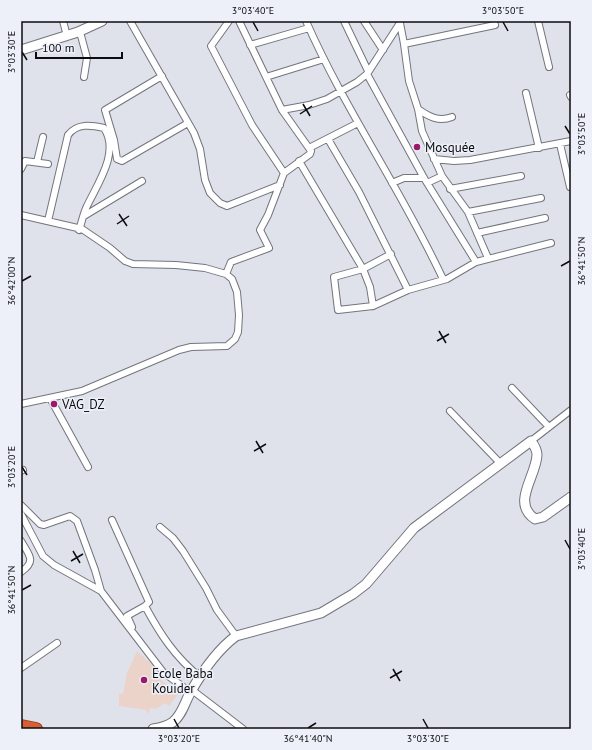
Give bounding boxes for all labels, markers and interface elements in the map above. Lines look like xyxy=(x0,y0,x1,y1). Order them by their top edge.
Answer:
text: 3°03'40"E xyxy=(232,4,274,17)
text: 3°03'50"E xyxy=(482,4,524,17)
text: 3°03'30"E xyxy=(5,31,18,73)
scale bar xyxy=(36,34,122,60)
text: 100 m xyxy=(42,40,75,55)
text: 3°03'50"E xyxy=(575,113,588,155)
place label: Mosquée xyxy=(425,139,475,156)
marker: Mosquée xyxy=(412,142,422,152)
text: 36°41'50"N xyxy=(575,236,588,286)
text: 36°42'00"N xyxy=(5,256,18,306)
place label: VAG_DZ xyxy=(61,396,105,413)
marker: VAG_DZ xyxy=(49,399,59,409)
text: 3°03'20"E xyxy=(5,446,18,488)
text: 3°03'40"E xyxy=(575,528,588,570)
text: 36°41'50"N xyxy=(5,565,18,615)
place label: Ecole Baba Kouider xyxy=(152,665,213,697)
marker: Ecole Baba Kouider xyxy=(139,675,149,685)
text: 3°03'20"E xyxy=(158,732,200,745)
text: 36°41'40"N xyxy=(283,732,333,745)
text: 3°03'30"E xyxy=(407,732,449,745)

